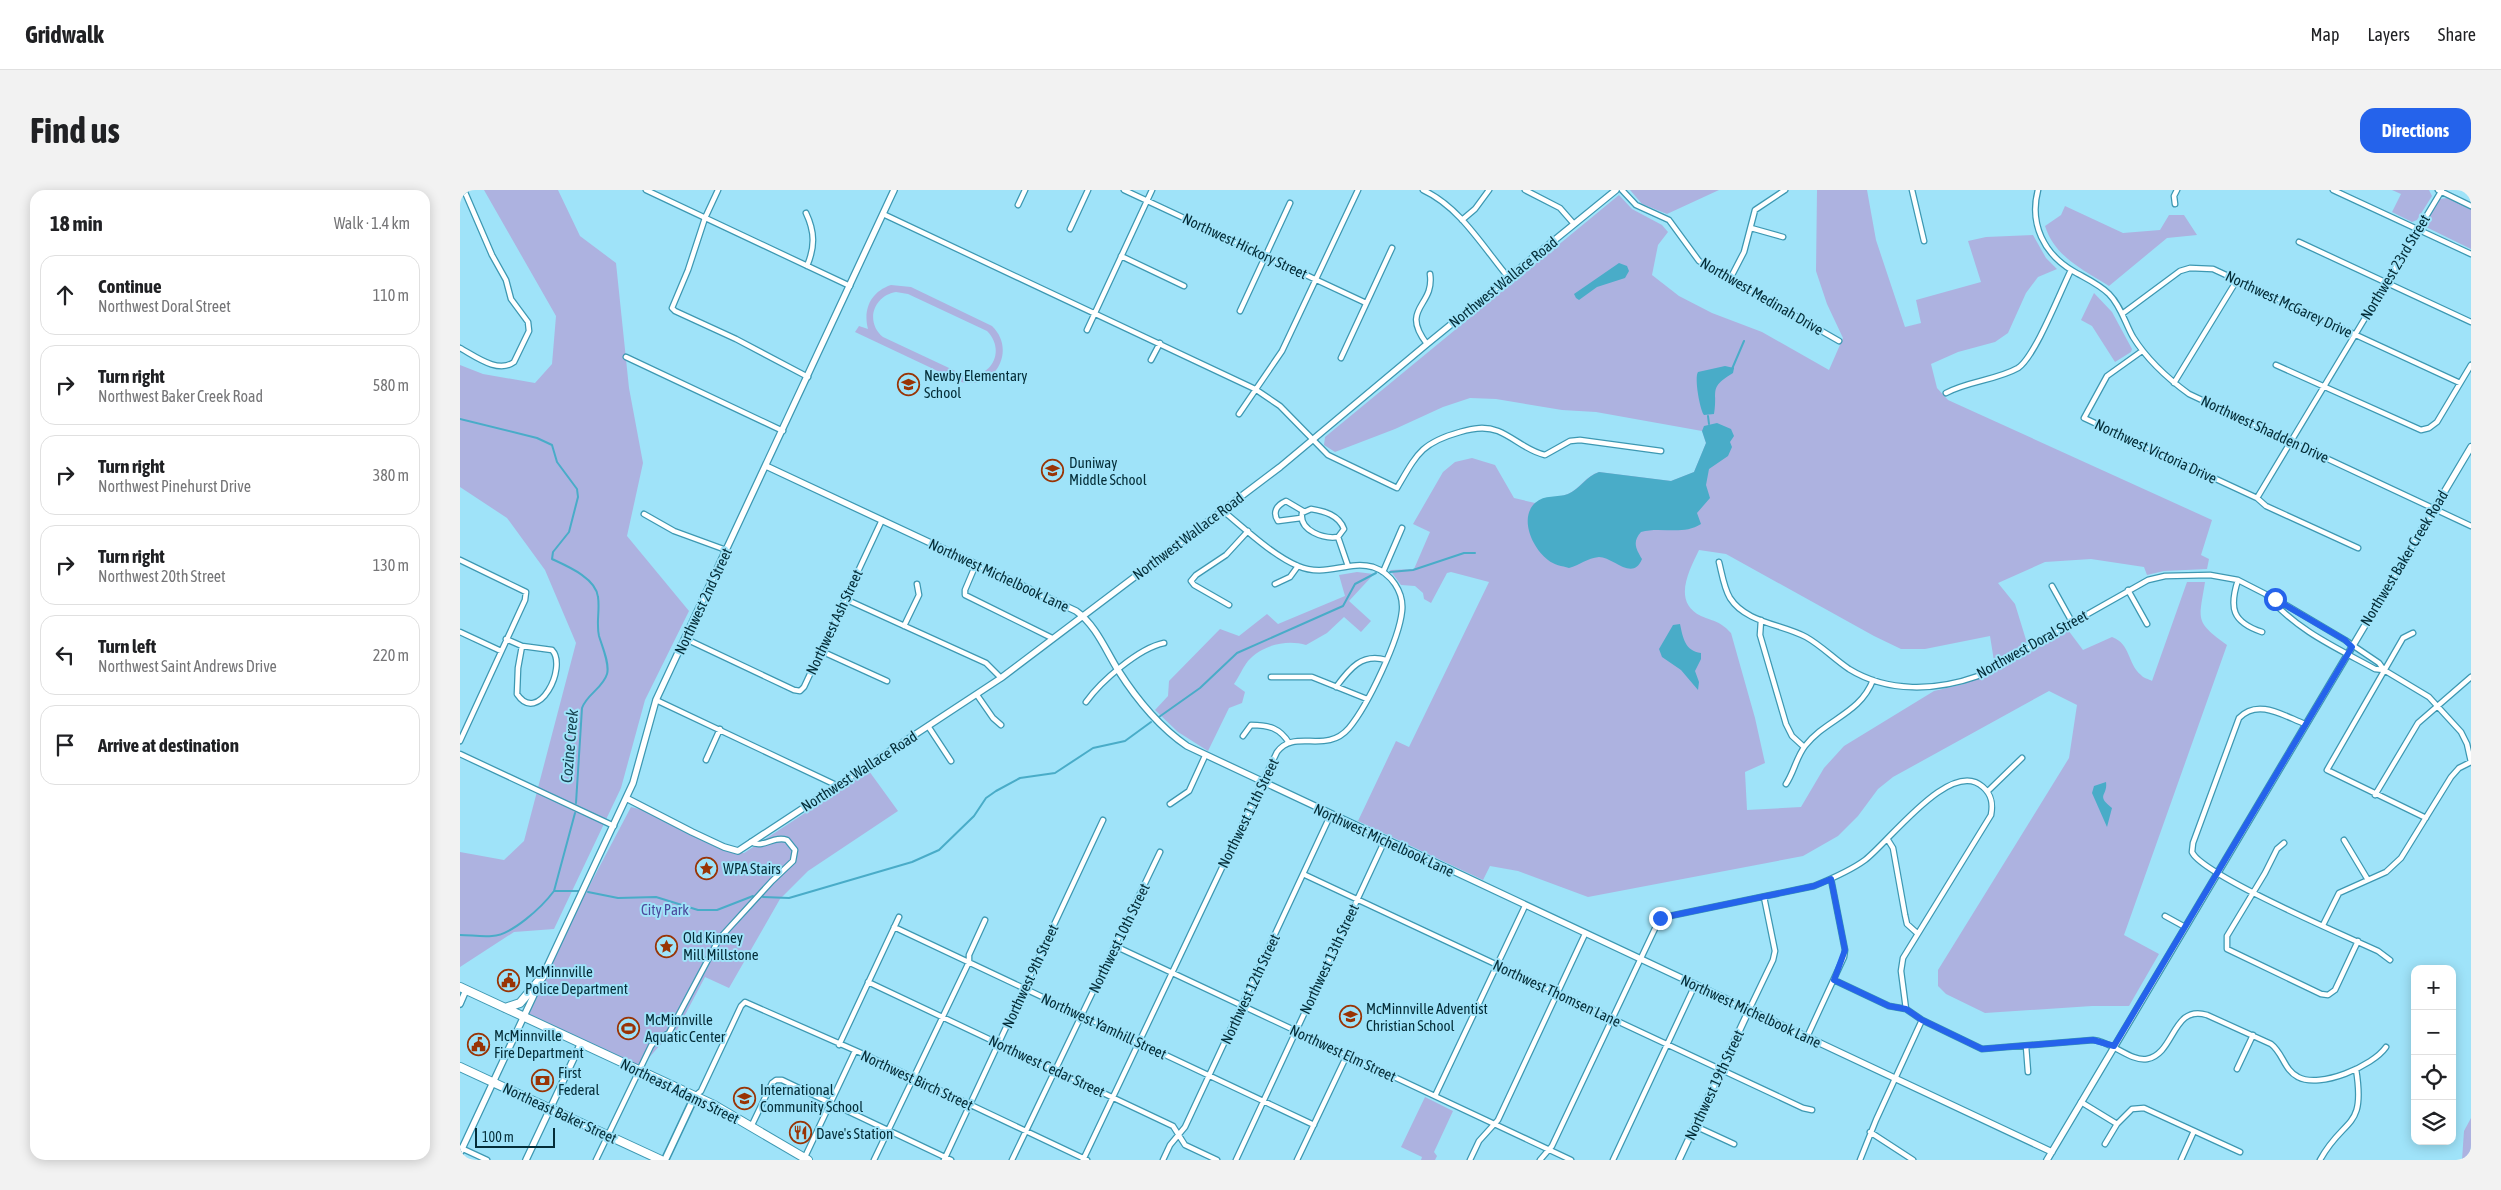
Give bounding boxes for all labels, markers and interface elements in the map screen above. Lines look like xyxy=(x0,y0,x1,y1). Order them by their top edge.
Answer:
text: Gridwalk xyxy=(25,21,104,48)
text: Map xyxy=(2310,24,2339,45)
text: Layers xyxy=(2367,24,2410,45)
text: Share xyxy=(2438,24,2476,45)
button: Directions xyxy=(2360,108,2471,153)
text: Find us xyxy=(30,110,120,150)
street label: Northwest Hickory Street xyxy=(1180,210,1310,282)
text: 18 min xyxy=(50,211,103,235)
street label: Northwest 23rd Street xyxy=(2357,211,2433,323)
text: Walk · 1.4 km xyxy=(334,214,410,232)
street label: Northwest Wallace Road xyxy=(1445,233,1561,331)
street label: Northwest Medinah Drive xyxy=(1698,254,1827,338)
street label: Northwest McGarey Drive xyxy=(2223,267,2355,341)
text: Continue xyxy=(98,275,162,297)
icon: ahead xyxy=(51,281,79,309)
text: 110 m xyxy=(373,286,409,304)
text: Northwest Doral Street xyxy=(98,297,231,315)
text: Turn right xyxy=(98,365,165,387)
place label: Newby Elementary School xyxy=(924,367,1027,401)
icon: right xyxy=(51,371,79,399)
school or university icon: Newby Elementary School xyxy=(896,372,920,396)
text: 580 m xyxy=(373,376,409,394)
text: Northwest Baker Creek Road xyxy=(98,387,263,405)
street label: Northwest Shadden Drive xyxy=(2198,392,2332,466)
street label: Northwest Victoria Drive xyxy=(2092,415,2220,487)
place label: Duniway Middle School xyxy=(1069,454,1147,488)
text: Turn right xyxy=(98,455,165,477)
school or university icon: Duniway Middle School xyxy=(1041,459,1065,483)
icon: right xyxy=(51,461,79,489)
text: 380 m xyxy=(373,466,409,484)
text: Northwest Pinehurst Drive xyxy=(98,477,251,495)
street label: Northwest Baker Creek Road xyxy=(2357,487,2451,629)
street label: Northwest Wallace Road xyxy=(1129,489,1247,583)
street label: Northwest Michelbook Lane xyxy=(926,535,1072,615)
text: Turn right xyxy=(98,545,165,567)
street label: Northwest 2nd Street xyxy=(671,545,735,657)
icon: right xyxy=(51,551,79,579)
text: 130 m xyxy=(373,556,409,574)
text: Northwest 20th Street xyxy=(98,567,226,585)
street label: Northwest Ash Street xyxy=(802,567,866,677)
route start xyxy=(2264,588,2287,611)
street label: Northwest Doral Street xyxy=(1973,606,2091,682)
text: Turn left xyxy=(98,635,156,657)
icon: left xyxy=(51,641,79,669)
text: 220 m xyxy=(373,646,409,664)
text: Northwest Saint Andrews Drive xyxy=(98,657,277,675)
water label: Cozine Creek xyxy=(557,707,581,784)
street label: Northwest Wallace Road xyxy=(798,727,920,815)
icon: arrive xyxy=(51,731,79,759)
text: Arrive at destination xyxy=(98,734,239,756)
street label: Northwest 11th Street xyxy=(1214,755,1282,871)
street label: Northwest Michelbook Lane xyxy=(1311,800,1457,880)
place icon: WPA Stairs xyxy=(695,856,719,880)
place label: WPA Stairs xyxy=(723,860,781,877)
street label: Northwest 10th Street xyxy=(1085,880,1153,996)
park label: City Park xyxy=(641,901,689,918)
street label: Northwest 13th Street xyxy=(1296,901,1362,1017)
route end xyxy=(1649,907,1672,930)
street label: Northwest 9th Street xyxy=(998,921,1062,1031)
place label: Old Kinney Mill Millstone xyxy=(683,929,759,963)
street label: Northwest 12th Street xyxy=(1217,931,1283,1047)
place icon: Old Kinney Mill Millstone xyxy=(655,934,679,958)
street label: Northwest Thomsen Lane xyxy=(1491,956,1624,1030)
place label: McMinnville Police Department xyxy=(525,963,628,997)
map controls xyxy=(2411,965,2456,1145)
button: + xyxy=(2411,965,2456,1010)
public building icon: McMinnville Police Department xyxy=(497,968,521,992)
street label: Northwest Michelbook Lane xyxy=(1678,971,1824,1051)
street label: Northwest Yamhill Street xyxy=(1039,990,1169,1062)
place label: McMinnville Adventist Christian School xyxy=(1366,1000,1488,1034)
school or university icon: McMinnville Adventist Christian School xyxy=(1338,1005,1362,1029)
button: − xyxy=(2411,1010,2456,1055)
place label: McMinnville Aquatic Center xyxy=(645,1011,726,1045)
sports icon: McMinnville Aquatic Center xyxy=(617,1016,641,1040)
street label: Northwest Elm Street xyxy=(1287,1021,1399,1085)
place label: McMinnville Fire Department xyxy=(494,1027,584,1061)
street label: Northwest 19th Street xyxy=(1681,1027,1747,1143)
public building icon: McMinnville Fire Department xyxy=(466,1032,490,1056)
street label: Northwest Cedar Street xyxy=(986,1032,1108,1100)
street label: Northwest Birch Street xyxy=(858,1047,976,1113)
street label: Northeast Adams Street xyxy=(618,1055,742,1127)
button: locate xyxy=(2411,1055,2456,1100)
place label: First Federal xyxy=(558,1064,600,1098)
bank icon: First Federal xyxy=(530,1069,554,1093)
street label: Northeast Baker Street xyxy=(500,1079,620,1147)
place label: International Community School xyxy=(760,1081,863,1115)
school or university icon: International Community School xyxy=(732,1086,756,1110)
button: layers xyxy=(2411,1100,2456,1145)
restaurant icon: Dave's Station xyxy=(788,1121,812,1145)
scale bar xyxy=(475,1125,555,1148)
place label: Dave's Station xyxy=(816,1125,893,1142)
text: 100 m xyxy=(482,1129,514,1145)

